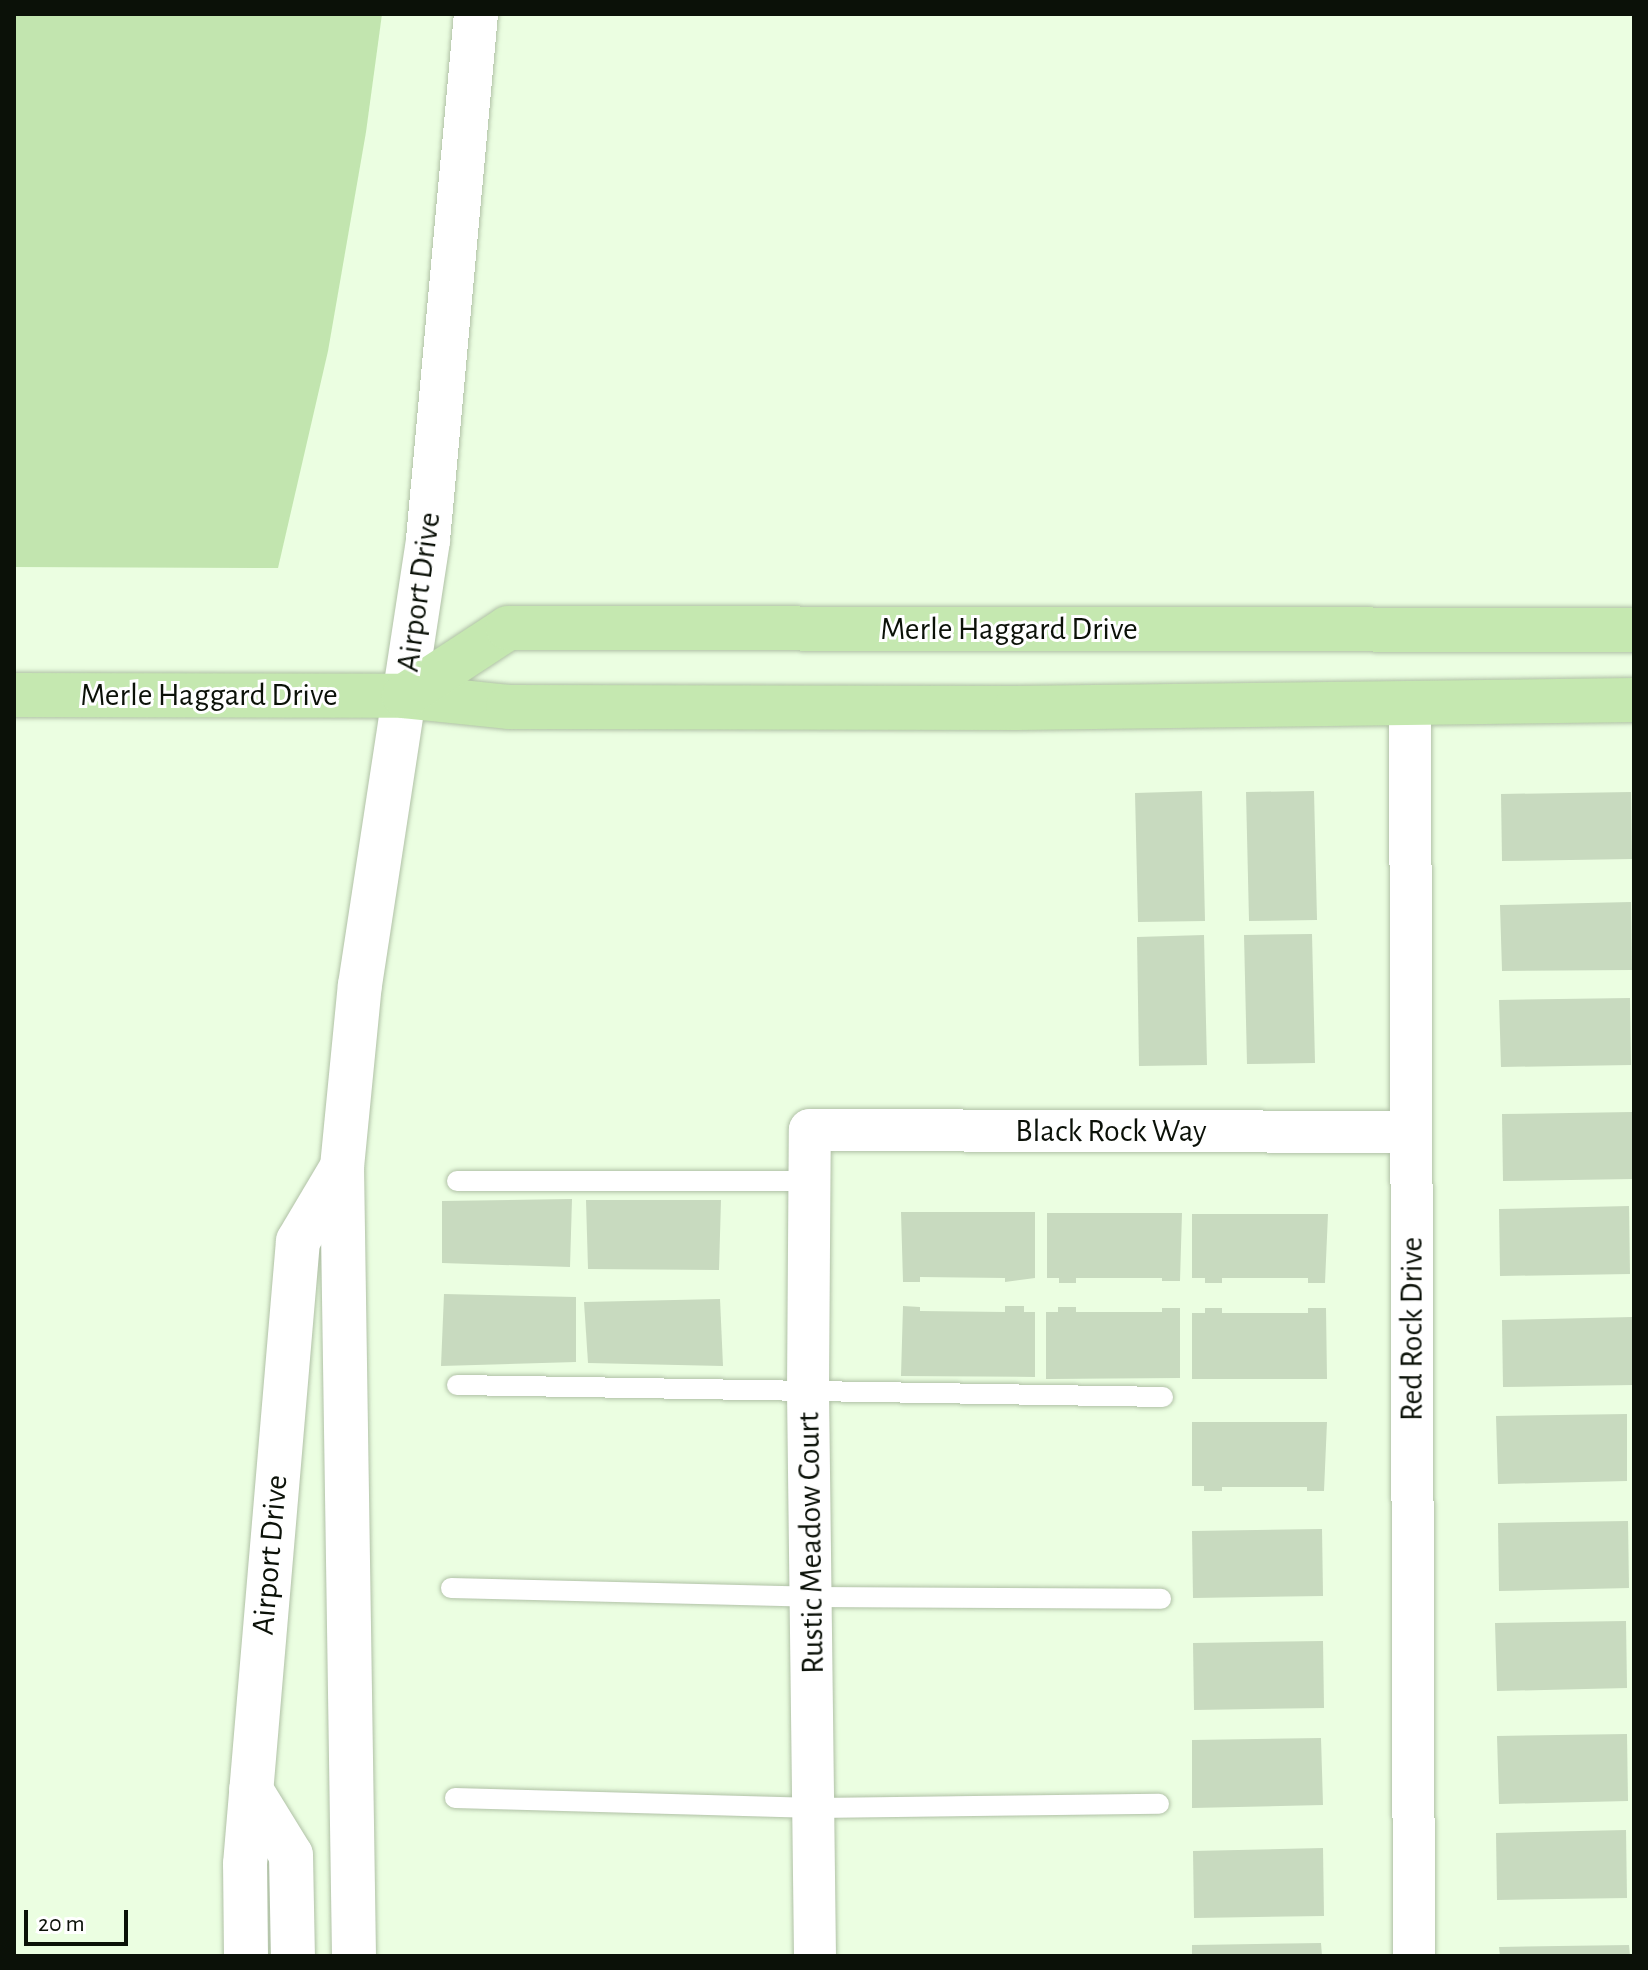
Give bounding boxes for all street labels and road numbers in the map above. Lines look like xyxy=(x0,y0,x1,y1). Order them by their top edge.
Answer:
street label: Airport Drive xyxy=(389,510,449,674)
street label: Merle Haggard Drive xyxy=(880,610,1138,648)
street label: Merle Haggard Drive xyxy=(80,676,338,714)
street label: Black Rock Way xyxy=(1015,1112,1207,1150)
street label: Red Rock Drive xyxy=(1393,1237,1431,1421)
street label: Rustic Meadow Court xyxy=(790,1412,832,1674)
street label: Airport Drive xyxy=(244,1473,296,1637)

